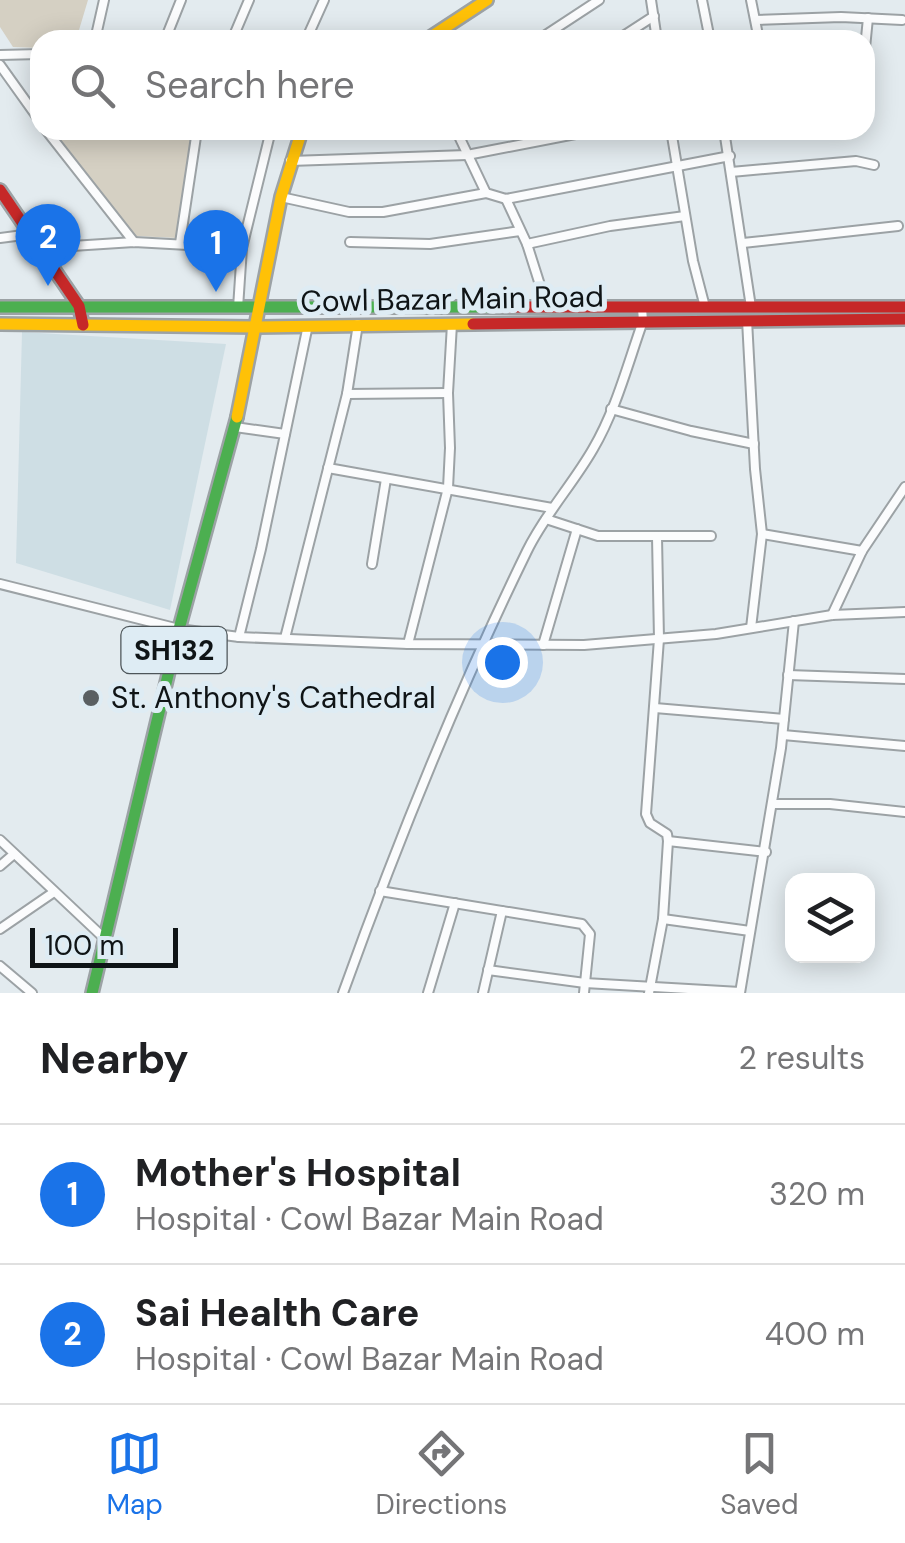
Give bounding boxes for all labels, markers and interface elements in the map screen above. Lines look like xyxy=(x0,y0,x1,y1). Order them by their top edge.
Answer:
search box xyxy=(30,30,875,140)
icon: search xyxy=(65,58,120,113)
text: Search here xyxy=(145,60,355,110)
pin: 2 xyxy=(15,204,80,286)
pin: 1 xyxy=(184,210,248,292)
street label: Cowl Bazar Main Road xyxy=(300,276,604,321)
road number: SH132 xyxy=(121,627,226,673)
your location xyxy=(477,637,528,688)
place label: St. Anthony's Cathedral xyxy=(111,678,436,717)
marker: St. Anthony's Cathedral xyxy=(80,687,102,709)
map controls xyxy=(785,873,875,963)
button: layers xyxy=(785,873,875,963)
scale bar xyxy=(30,923,178,968)
text: 100 m xyxy=(45,927,124,964)
text: Nearby xyxy=(40,1031,189,1086)
text: 2 results xyxy=(739,1037,865,1079)
text: Mother's Hospital xyxy=(135,1148,461,1198)
text: 1 xyxy=(67,1173,78,1215)
text: 320 m xyxy=(769,1173,865,1215)
text: Hospital · Cowl Bazar Main Road xyxy=(135,1198,604,1240)
text: Sai Health Care xyxy=(135,1288,419,1338)
text: 2 xyxy=(63,1313,82,1355)
text: 400 m xyxy=(765,1313,865,1355)
text: Hospital · Cowl Bazar Main Road xyxy=(135,1338,604,1380)
tab: Map xyxy=(106,1426,163,1523)
tab: Directions xyxy=(376,1426,507,1523)
tab: Saved xyxy=(720,1426,799,1523)

